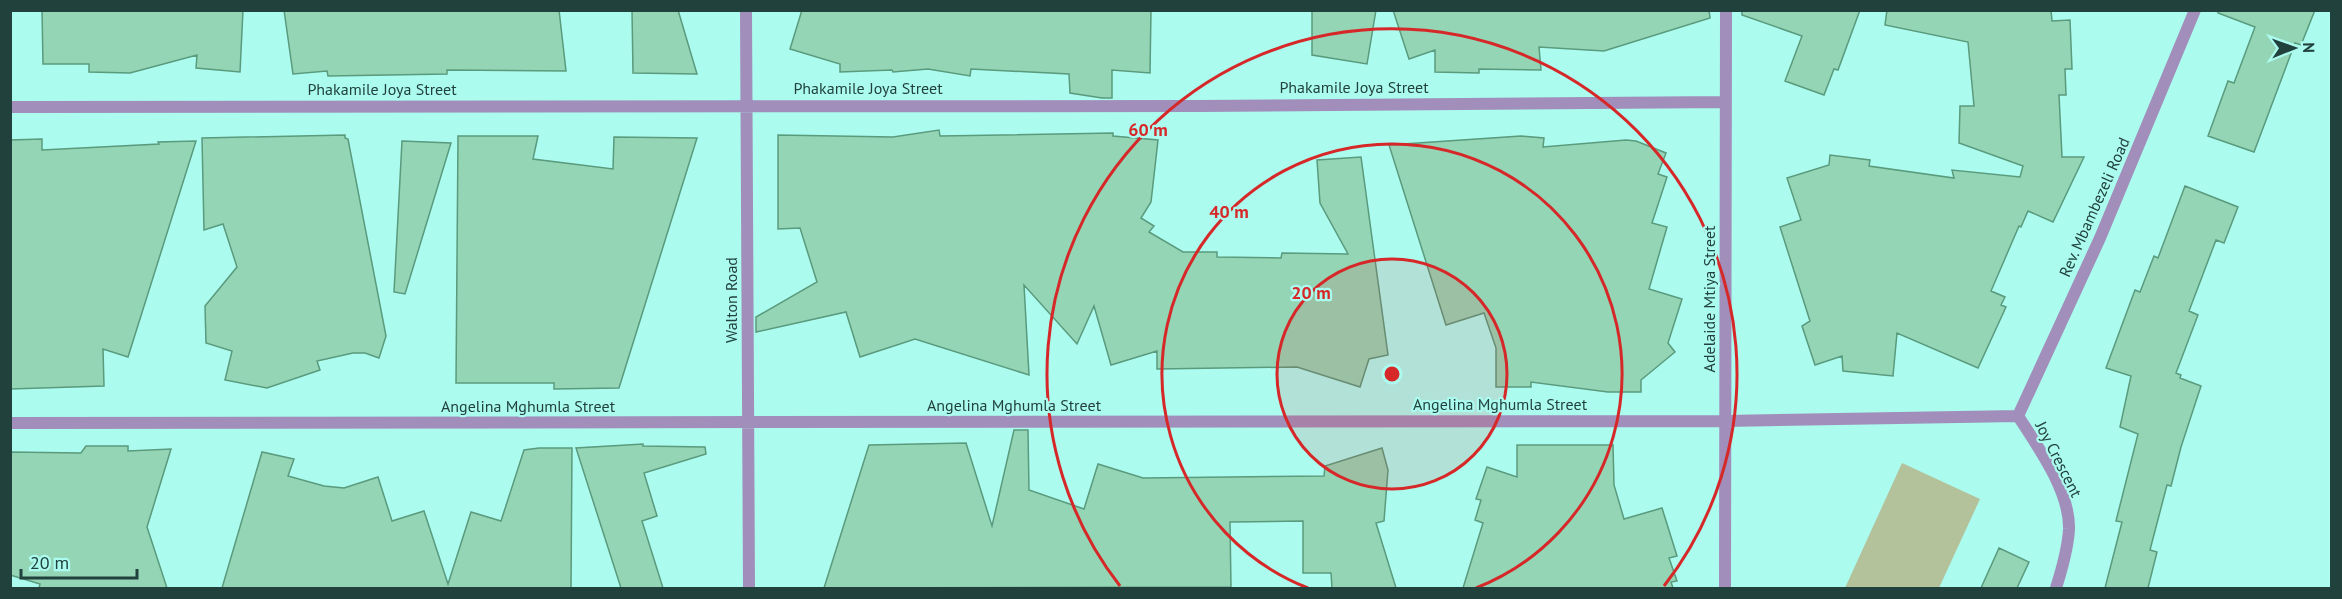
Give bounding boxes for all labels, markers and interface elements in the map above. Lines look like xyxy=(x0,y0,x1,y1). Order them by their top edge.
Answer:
north arrow xyxy=(2264,18,2324,78)
text: N xyxy=(2299,42,2319,53)
street label: Phakamile Joya Street xyxy=(1279,77,1429,97)
street label: Phakamile Joya Street xyxy=(793,78,943,98)
street label: Phakamile Joya Street xyxy=(307,79,457,99)
text: 60 m xyxy=(1128,118,1168,141)
street label: Rev. Mbambezeli Road xyxy=(2054,134,2134,280)
text: 40 m xyxy=(1209,200,1249,223)
street label: Adelaide Mtiya Street xyxy=(1699,225,1719,372)
street label: Walton Road xyxy=(721,257,741,343)
text: 20 m xyxy=(1291,281,1331,304)
centre of rings xyxy=(1382,364,1402,384)
street label: Angelina Mghumla Street xyxy=(1413,394,1588,414)
street label: Angelina Mghumla Street xyxy=(927,395,1102,415)
street label: Angelina Mghumla Street xyxy=(441,396,616,416)
street label: Joy Crescent xyxy=(2031,417,2087,501)
scale bar xyxy=(21,542,136,580)
text: 20 m xyxy=(30,551,69,574)

